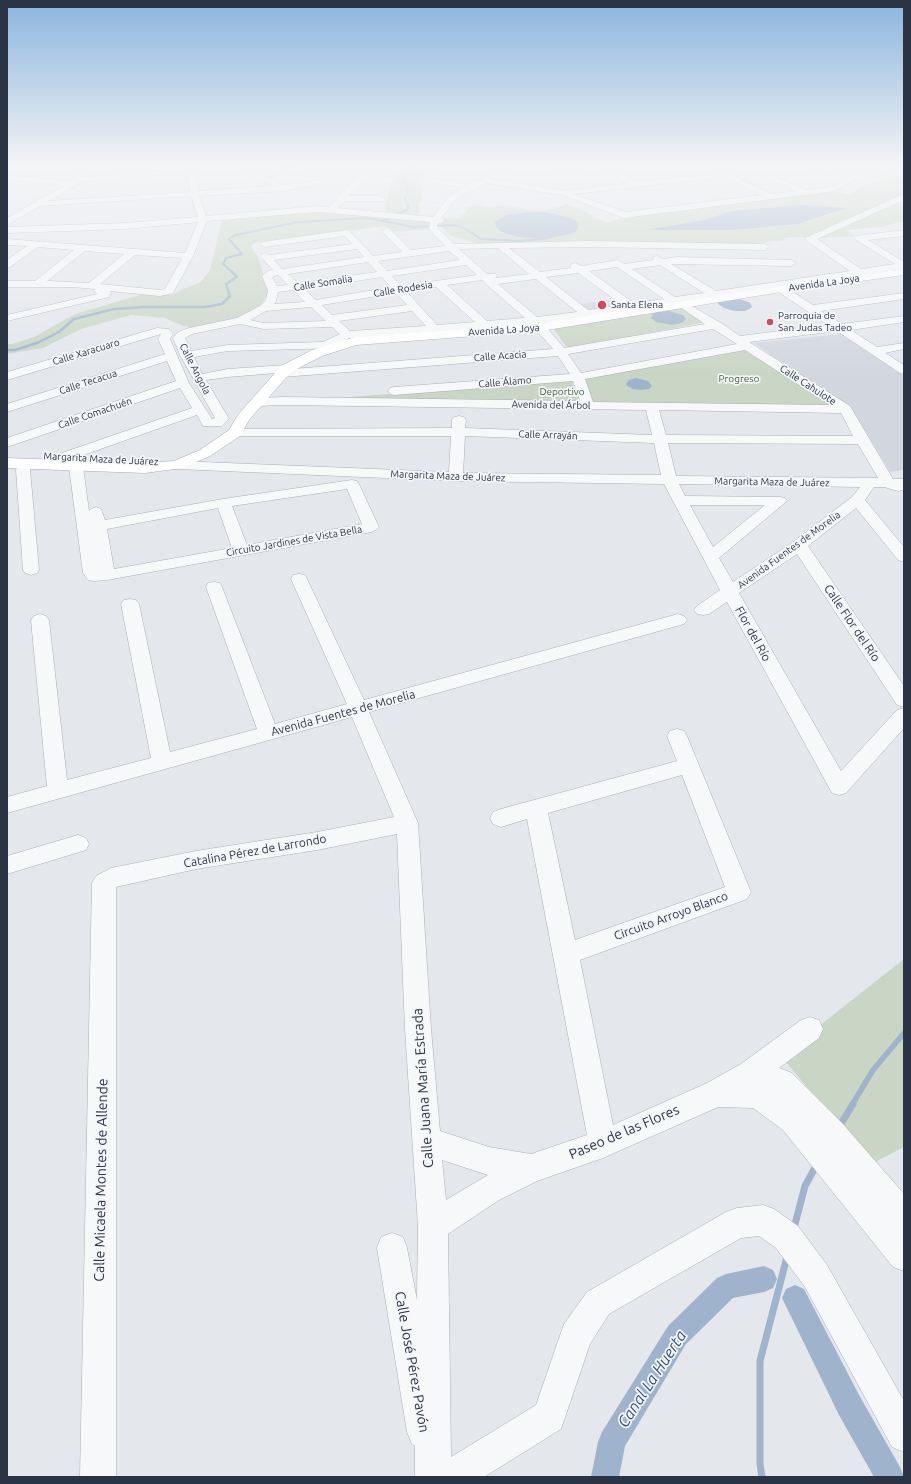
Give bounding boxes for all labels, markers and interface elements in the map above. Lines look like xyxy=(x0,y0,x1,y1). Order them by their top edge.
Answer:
street label: Calle Somalia xyxy=(293,272,353,294)
street label: Avenida La Joya xyxy=(788,272,860,294)
street label: Calle Rodesia xyxy=(373,278,433,300)
marker: Santa Elena xyxy=(596,299,608,311)
place label: Santa Elena xyxy=(611,299,663,311)
place label: Parroquia de San Judas Tadeo xyxy=(778,310,852,334)
marker: Parroquia de San Judas Tadeo xyxy=(765,317,775,327)
street label: Avenida La Joya xyxy=(468,322,540,338)
street label: Calle Xaracuaro xyxy=(51,336,121,368)
street label: Calle Angola xyxy=(177,341,213,397)
street label: Calle Acacia xyxy=(473,348,527,364)
street label: Calle Cahulote xyxy=(778,362,838,408)
street label: Calle Tecacua xyxy=(58,367,118,397)
park label: Progreso xyxy=(719,373,759,385)
street label: Calle Álamo xyxy=(478,374,532,390)
park label: Deportivo xyxy=(539,386,585,398)
street label: Calle Comachuén xyxy=(56,395,134,431)
street label: Avenida del Árbol xyxy=(511,398,591,412)
street label: Calle Arrayán xyxy=(518,428,578,442)
street label: Margarita Maza de Juárez xyxy=(43,450,159,468)
street label: Margarita Maza de Juárez xyxy=(390,468,506,484)
street label: Margarita Maza de Juárez xyxy=(714,475,830,489)
street label: Avenida Fuentes de Morelia xyxy=(735,509,843,591)
street label: Circuito Jardines de Vista Bella xyxy=(225,523,363,559)
street label: Calle Flor del Río xyxy=(821,582,883,664)
street label: Flor del Río xyxy=(732,604,774,664)
street label: Avenida Fuentes de Morelia xyxy=(269,687,417,739)
street label: Catalina Pérez de Larrondo xyxy=(182,831,328,871)
street label: Circuito Arroyo Blanco xyxy=(612,889,730,943)
street label: Calle Juana María Estrada xyxy=(409,1007,437,1169)
street label: Calle Micaela Montes de Allende xyxy=(91,1078,111,1282)
street label: Paseo de las Flores xyxy=(566,1101,682,1163)
street label: Calle José Pérez Pavón xyxy=(391,1290,433,1434)
water label: Canal La Huerta xyxy=(613,1327,691,1431)

